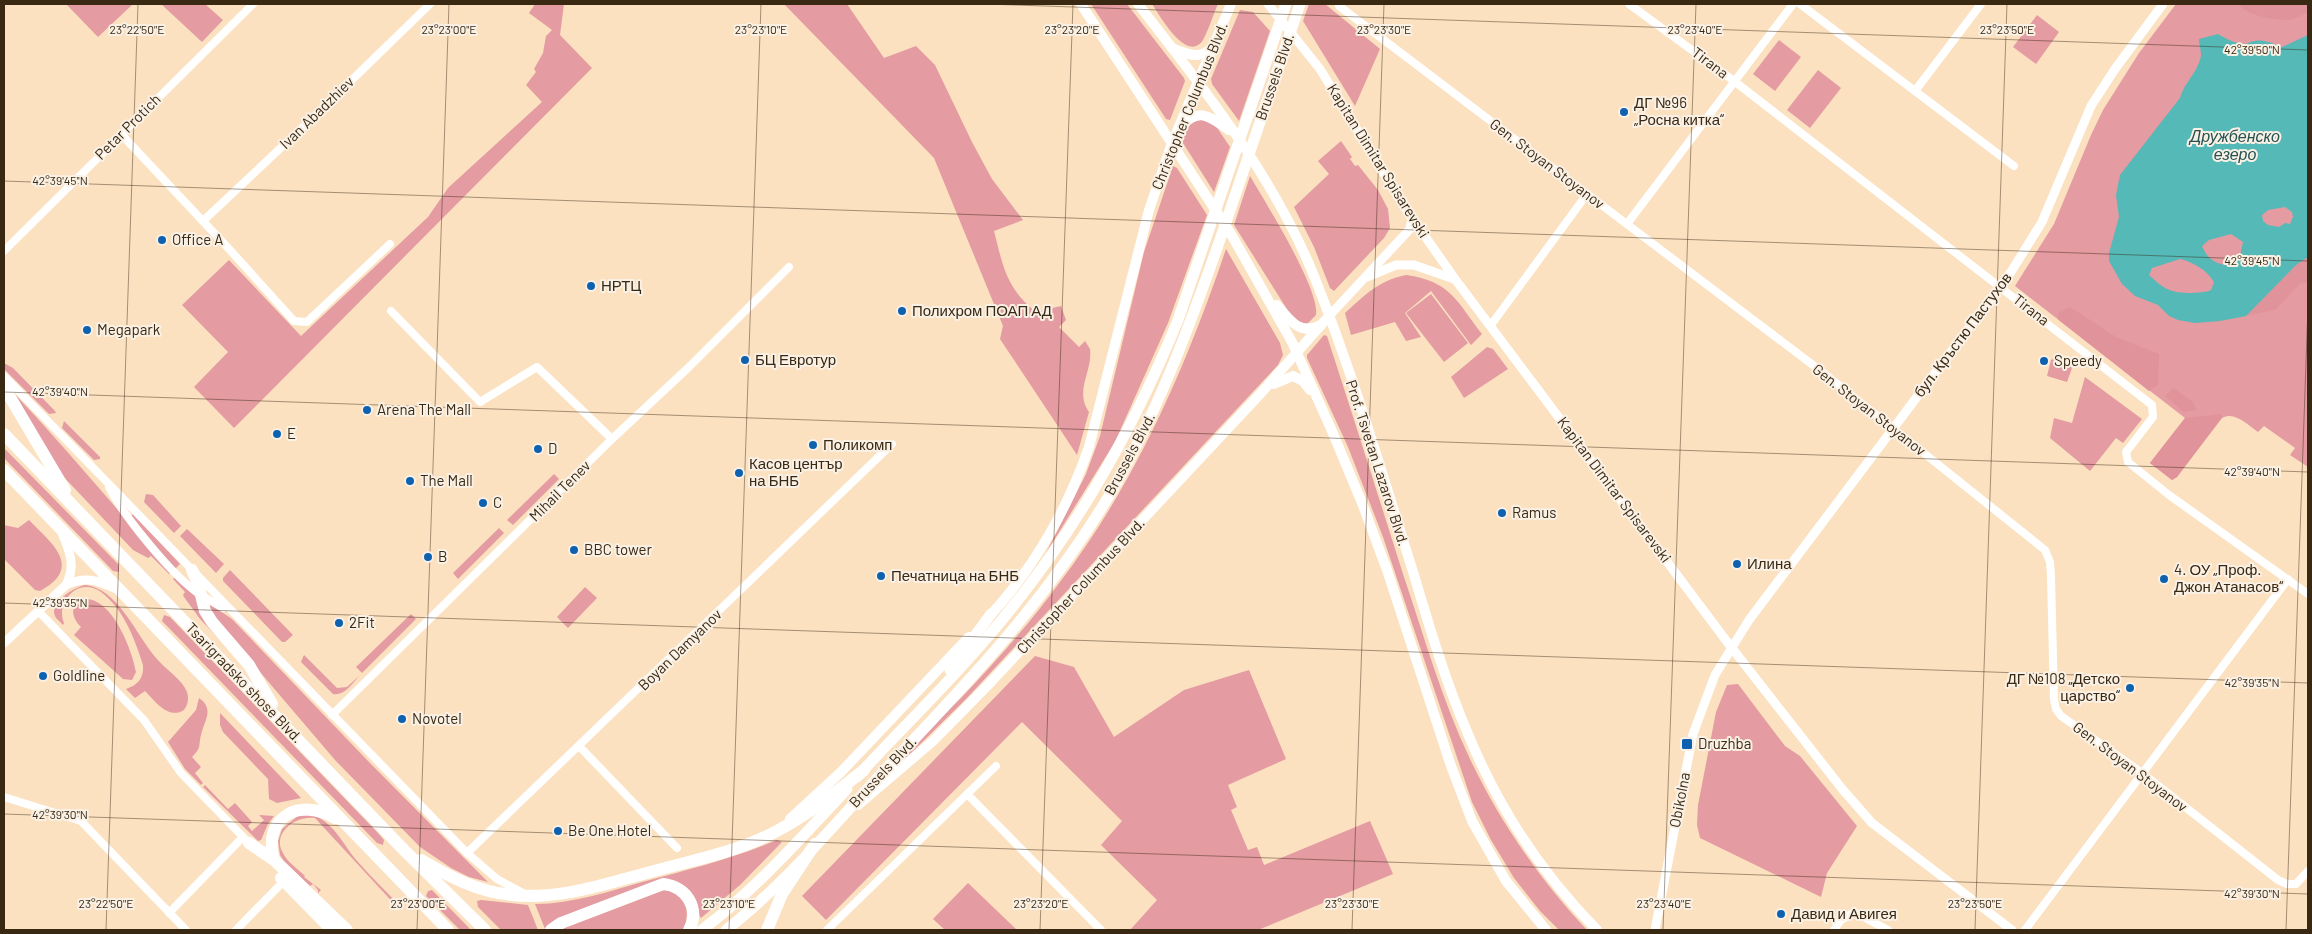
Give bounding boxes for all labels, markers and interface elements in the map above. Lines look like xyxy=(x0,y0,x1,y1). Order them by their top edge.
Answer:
street label: Christopher Columbus Blvd. xyxy=(1147,19,1231,192)
text: 23°22'50"E xyxy=(110,22,164,36)
text: 23°23'00"E xyxy=(421,22,477,36)
text: 23°23'10"E xyxy=(735,22,787,36)
text: 23°23'20"E xyxy=(1045,22,1099,36)
text: 23°23'30"E xyxy=(1357,22,1411,36)
text: 23°23'40"E xyxy=(1668,22,1722,36)
text: 23°23'50"E xyxy=(1980,22,2034,36)
street label: Brussels Blvd. xyxy=(1251,31,1297,123)
text: 42°39'50"N xyxy=(2224,42,2280,56)
street label: Tirana xyxy=(1689,43,1732,82)
street label: Ivan Abadzhiev xyxy=(275,72,357,152)
street label: Kapitan Dimitar Spisarevski xyxy=(1324,80,1434,241)
street label: Petar Protich xyxy=(91,90,164,163)
place label: ДГ №96 „Росна китка“ xyxy=(1634,93,1724,128)
marker: ДГ №96 „Росна китка“ xyxy=(1618,106,1630,118)
street label: Gen. Stoyan Stoyanov xyxy=(1487,114,1608,212)
water label: Дружбенско езеро xyxy=(2188,126,2280,163)
text: 42°39'45"N xyxy=(32,173,88,187)
place label: Office A xyxy=(172,230,223,248)
marker: Office A xyxy=(156,234,168,246)
text: 42°39'45"N xyxy=(2224,253,2280,267)
street label: бул. Кръстю Пастухов xyxy=(1910,269,2015,400)
place label: НРТЦ xyxy=(601,276,641,294)
marker: НРТЦ xyxy=(585,280,597,292)
street label: Tirana xyxy=(2010,289,2053,329)
place label: Полихром ПОАП АД xyxy=(912,301,1052,319)
marker: Полихром ПОАП АД xyxy=(896,305,908,317)
place label: Megapark xyxy=(97,320,161,338)
marker: Megapark xyxy=(81,324,93,336)
place label: БЦ Евротур xyxy=(755,350,836,368)
place label: Speedy xyxy=(2054,351,2102,369)
marker: БЦ Евротур xyxy=(739,354,751,366)
marker: Speedy xyxy=(2038,355,2050,367)
street label: Gen. Stoyan Stoyanov xyxy=(1809,359,1930,459)
street label: Prof. Tsvetan Lazarov Blvd. xyxy=(1343,377,1413,548)
text: 42°39'40"N xyxy=(32,384,88,398)
place label: Arena The Mall xyxy=(377,400,471,418)
marker: Arena The Mall xyxy=(361,404,373,416)
street label: Brussels Blvd. xyxy=(1100,409,1158,498)
street label: Kapitan Dimitar Spisarevski xyxy=(1554,413,1676,566)
place label: E xyxy=(287,424,296,442)
marker: E xyxy=(271,428,283,440)
place label: Поликомп xyxy=(823,435,892,453)
place label: D xyxy=(548,439,557,457)
marker: Поликомп xyxy=(807,439,819,451)
marker: D xyxy=(532,443,544,455)
place label: Касов център на БНБ xyxy=(749,454,843,489)
street label: Mihail Tenev xyxy=(525,456,594,525)
text: 42°39'40"N xyxy=(2224,464,2280,478)
marker: Касов център на БНБ xyxy=(733,467,745,479)
place label: The Mall xyxy=(420,471,473,489)
marker: The Mall xyxy=(404,475,416,487)
place label: C xyxy=(493,493,502,511)
marker: C xyxy=(477,497,489,509)
place label: Ramus xyxy=(1512,503,1557,521)
marker: Ramus xyxy=(1496,507,1508,519)
street label: Christopher Columbus Blvd. xyxy=(1012,514,1148,657)
place label: BBC tower xyxy=(584,540,653,558)
marker: BBC tower xyxy=(568,544,580,556)
place label: B xyxy=(438,547,447,565)
marker: B xyxy=(422,551,434,563)
place label: Илина xyxy=(1747,554,1792,572)
marker: Илина xyxy=(1731,558,1743,570)
place label: 4. ОУ „Проф. Джон Атанасов“ xyxy=(2174,560,2283,595)
place label: Печатница на БНБ xyxy=(891,566,1019,584)
marker: Печатница на БНБ xyxy=(875,570,887,582)
marker: 4. ОУ „Проф. Джон Атанасов“ xyxy=(2158,573,2170,585)
text: 42°39'35"N xyxy=(32,595,88,609)
street label: Boyan Damyanov xyxy=(634,605,725,694)
place label: 2Fit xyxy=(349,613,375,631)
marker: 2Fit xyxy=(333,617,345,629)
street label: Tsarigradsko shose Blvd. xyxy=(182,618,307,746)
place label: Goldline xyxy=(53,666,105,684)
place label: ДГ №108 „Детско царство“ xyxy=(2007,669,2120,704)
marker: Goldline xyxy=(37,670,49,682)
text: 42°39'35"N xyxy=(2224,675,2280,689)
marker: ДГ №108 „Детско царство“ xyxy=(2124,682,2136,694)
place label: Novotel xyxy=(412,709,462,727)
marker: Novotel xyxy=(396,713,408,725)
street label: Gen. Stoyan Stoyanov xyxy=(2070,717,2191,815)
street label: Brussels Blvd. xyxy=(845,732,920,811)
place label: Druzhba xyxy=(1698,734,1751,752)
marker: Druzhba xyxy=(1680,737,1694,751)
street label: Obikolna xyxy=(1665,771,1693,829)
text: 42°39'30"N xyxy=(32,807,88,821)
place label: Be One Hotel xyxy=(568,821,651,839)
marker: Be One Hotel xyxy=(552,825,564,837)
text: 42°39'30"N xyxy=(2224,886,2280,900)
text: 23°22'50"E xyxy=(79,896,133,910)
text: 23°23'00"E xyxy=(390,896,446,910)
text: 23°23'10"E xyxy=(703,896,755,910)
text: 23°23'20"E xyxy=(1014,896,1068,910)
text: 23°23'30"E xyxy=(1325,896,1379,910)
text: 23°23'40"E xyxy=(1637,896,1691,910)
text: 23°23'50"E xyxy=(1948,896,2002,910)
place label: Давид и Авигея xyxy=(1791,904,1897,922)
marker: Давид и Авигея xyxy=(1775,908,1787,920)

